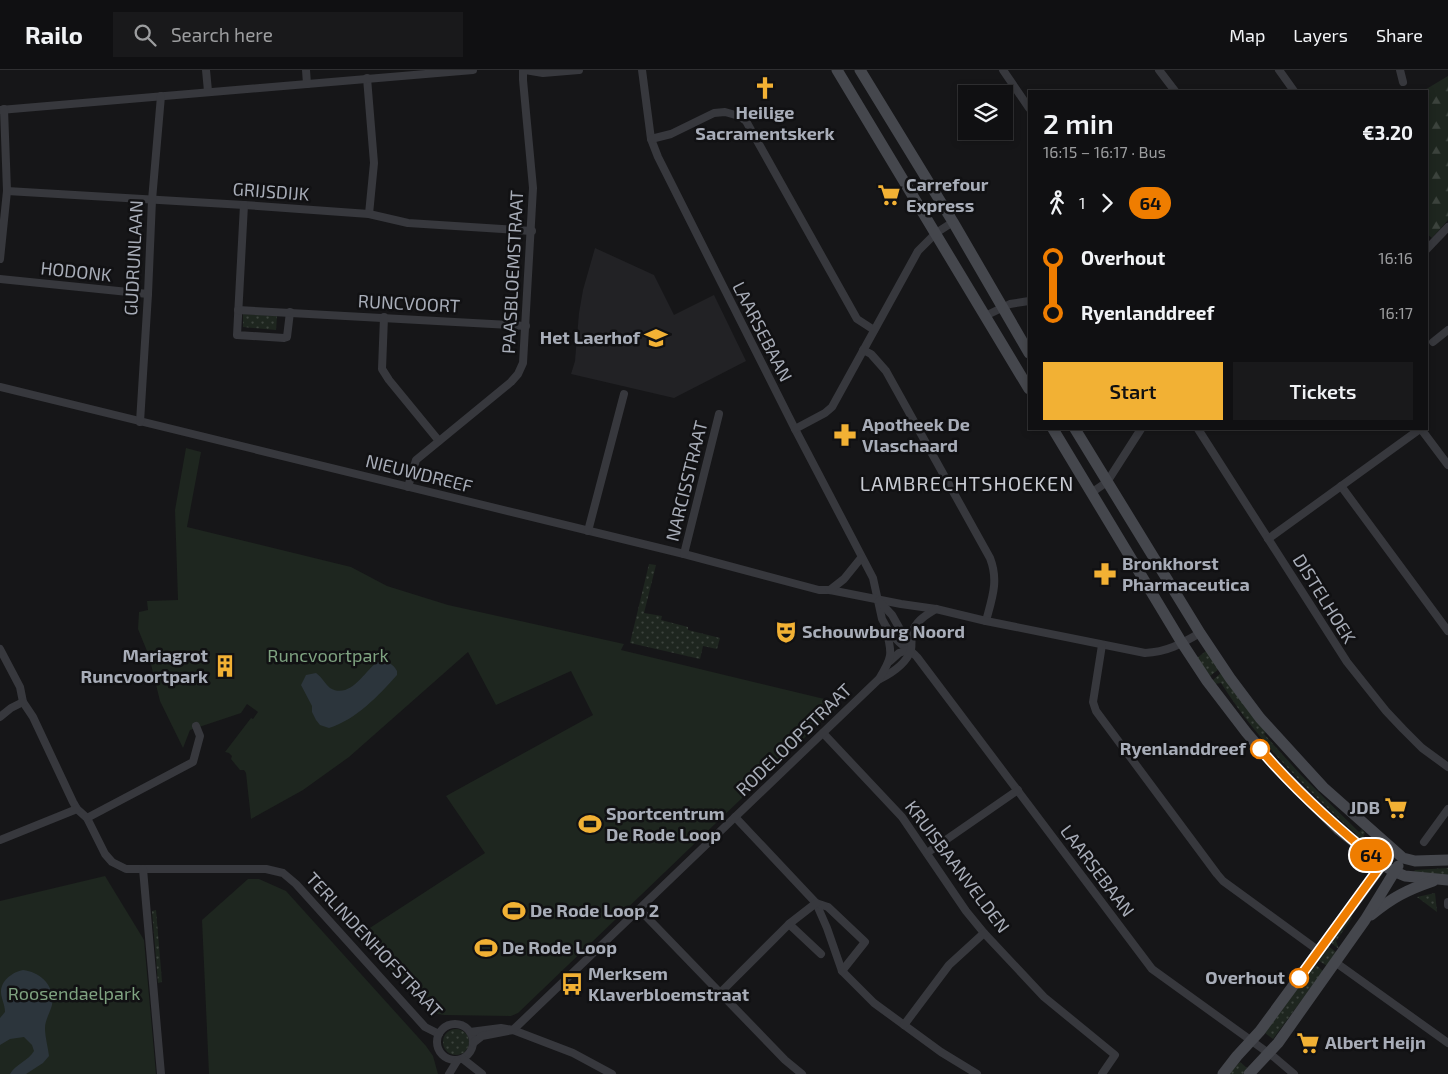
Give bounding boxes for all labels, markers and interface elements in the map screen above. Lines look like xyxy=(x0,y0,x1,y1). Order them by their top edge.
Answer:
search box xyxy=(113,12,463,57)
text: Railo xyxy=(25,20,83,49)
icon: search xyxy=(131,21,159,49)
text: Search here xyxy=(171,23,273,46)
text: Map xyxy=(1229,24,1265,46)
text: Layers xyxy=(1293,24,1348,46)
text: Share xyxy=(1376,24,1423,46)
church icon: Heilige Sacramentskerk xyxy=(752,75,778,101)
map controls xyxy=(958,85,1013,140)
button: layers xyxy=(958,85,1013,140)
place label: Heilige Sacramentskerk xyxy=(695,101,835,144)
text: 2 min xyxy=(1043,106,1114,140)
text: €3.20 xyxy=(1362,121,1413,144)
text: 16:15 – 16:17 · Bus xyxy=(1043,142,1166,161)
place label: Carrefour Express xyxy=(906,173,989,216)
street label: GRIJSDIJK xyxy=(232,177,310,205)
supermarket icon: Carrefour Express xyxy=(876,182,902,208)
street label: PAASBLOEMSTRAAT xyxy=(497,189,527,354)
icon: walk xyxy=(1043,189,1071,217)
icon: forward xyxy=(1093,189,1121,217)
text: 64 xyxy=(1139,192,1161,214)
text: 1 xyxy=(1079,193,1085,212)
street label: GUDRUNLAAN xyxy=(119,200,147,316)
text: Overhout xyxy=(1081,246,1165,269)
text: 16:16 xyxy=(1378,248,1413,267)
street label: HODONK xyxy=(39,256,113,286)
street label: LAARSEBAAN xyxy=(728,278,797,385)
street label: RUNCVOORT xyxy=(357,289,461,317)
text: Ryenlanddreef xyxy=(1081,301,1214,324)
text: 16:17 xyxy=(1379,303,1413,322)
school or university icon: Het Laerhof xyxy=(643,325,669,351)
place label: Het Laerhof xyxy=(540,326,641,348)
button: Start xyxy=(1043,362,1223,420)
button: Tickets xyxy=(1233,362,1413,420)
place label: Apotheek De Vlaschaard xyxy=(862,413,970,456)
street label: NARCISSTRAAT xyxy=(660,418,712,543)
pharmacy icon: Apotheek De Vlaschaard xyxy=(832,422,858,448)
street label: NIEUWDREEF xyxy=(363,449,475,497)
district label: LAMBRECHTSHOEKEN xyxy=(860,471,1074,495)
street label: DISTELHOEK xyxy=(1289,550,1361,648)
place label: Bronkhorst Pharmaceutica xyxy=(1122,552,1250,595)
pharmacy icon: Bronkhorst Pharmaceutica xyxy=(1092,561,1118,587)
theatre icon: Schouwburg Noord xyxy=(773,619,799,645)
place label: Schouwburg Noord xyxy=(802,620,965,642)
place label: Mariagrot Runcvoortpark xyxy=(81,644,209,687)
park label: Runcvoortpark xyxy=(267,644,389,666)
building icon: Mariagrot Runcvoortpark xyxy=(212,653,238,679)
street label: RODELOOPSTRAAT xyxy=(731,678,856,800)
place label: Ryenlanddreef xyxy=(1120,737,1247,759)
marker: Ryenlanddreef xyxy=(1250,739,1270,759)
supermarket icon: JDB xyxy=(1383,795,1409,821)
street label: KRUISBAANVELDEN xyxy=(901,796,1015,937)
place label: JDB xyxy=(1349,796,1380,818)
place label: Sportcentrum De Rode Loop xyxy=(606,802,725,845)
sports icon: Sportcentrum De Rode Loop xyxy=(577,811,603,837)
street label: LAARSEBAAN xyxy=(1056,820,1139,921)
line badge: 64 xyxy=(1348,839,1394,871)
text: 64 xyxy=(1360,844,1382,866)
street label: TERLINDENHOFSTRAAT xyxy=(302,867,448,1022)
sports icon: De Rode Loop 2 xyxy=(501,898,527,924)
place label: De Rode Loop 2 xyxy=(530,899,659,921)
sports icon: De Rode Loop xyxy=(473,935,499,961)
place label: De Rode Loop xyxy=(502,936,617,958)
place label: Merksem Klaverbloemstraat xyxy=(588,962,750,1005)
place label: Overhout xyxy=(1205,966,1286,988)
marker: Overhout xyxy=(1289,968,1309,988)
bus stop icon: Merksem Klaverbloemstraat xyxy=(559,971,585,997)
park label: Roosendaelpark xyxy=(8,982,140,1004)
supermarket icon: Albert Heijn xyxy=(1295,1030,1321,1056)
place label: Albert Heijn xyxy=(1325,1031,1426,1053)

